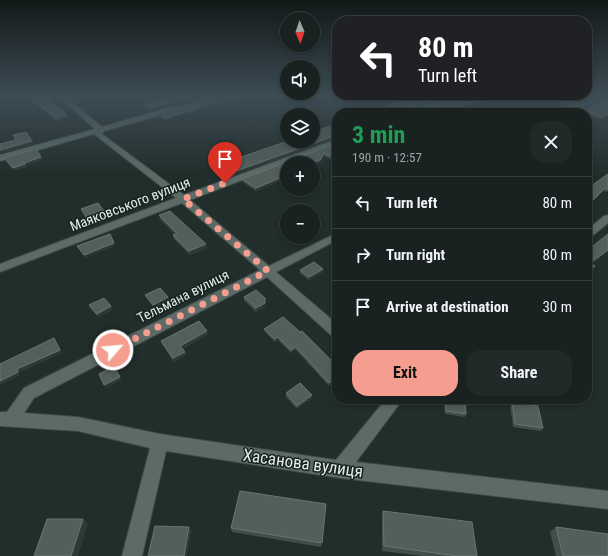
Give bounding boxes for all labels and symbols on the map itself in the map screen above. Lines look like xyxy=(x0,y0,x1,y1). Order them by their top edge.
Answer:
north arrow xyxy=(280,12,320,52)
pin xyxy=(208,142,242,183)
street label: Маяковського вулиця xyxy=(68,174,192,234)
street label: Тельмана вулиця xyxy=(134,266,232,326)
position arrow xyxy=(92,329,134,371)
street label: Хасанова вулиця xyxy=(242,445,364,481)

